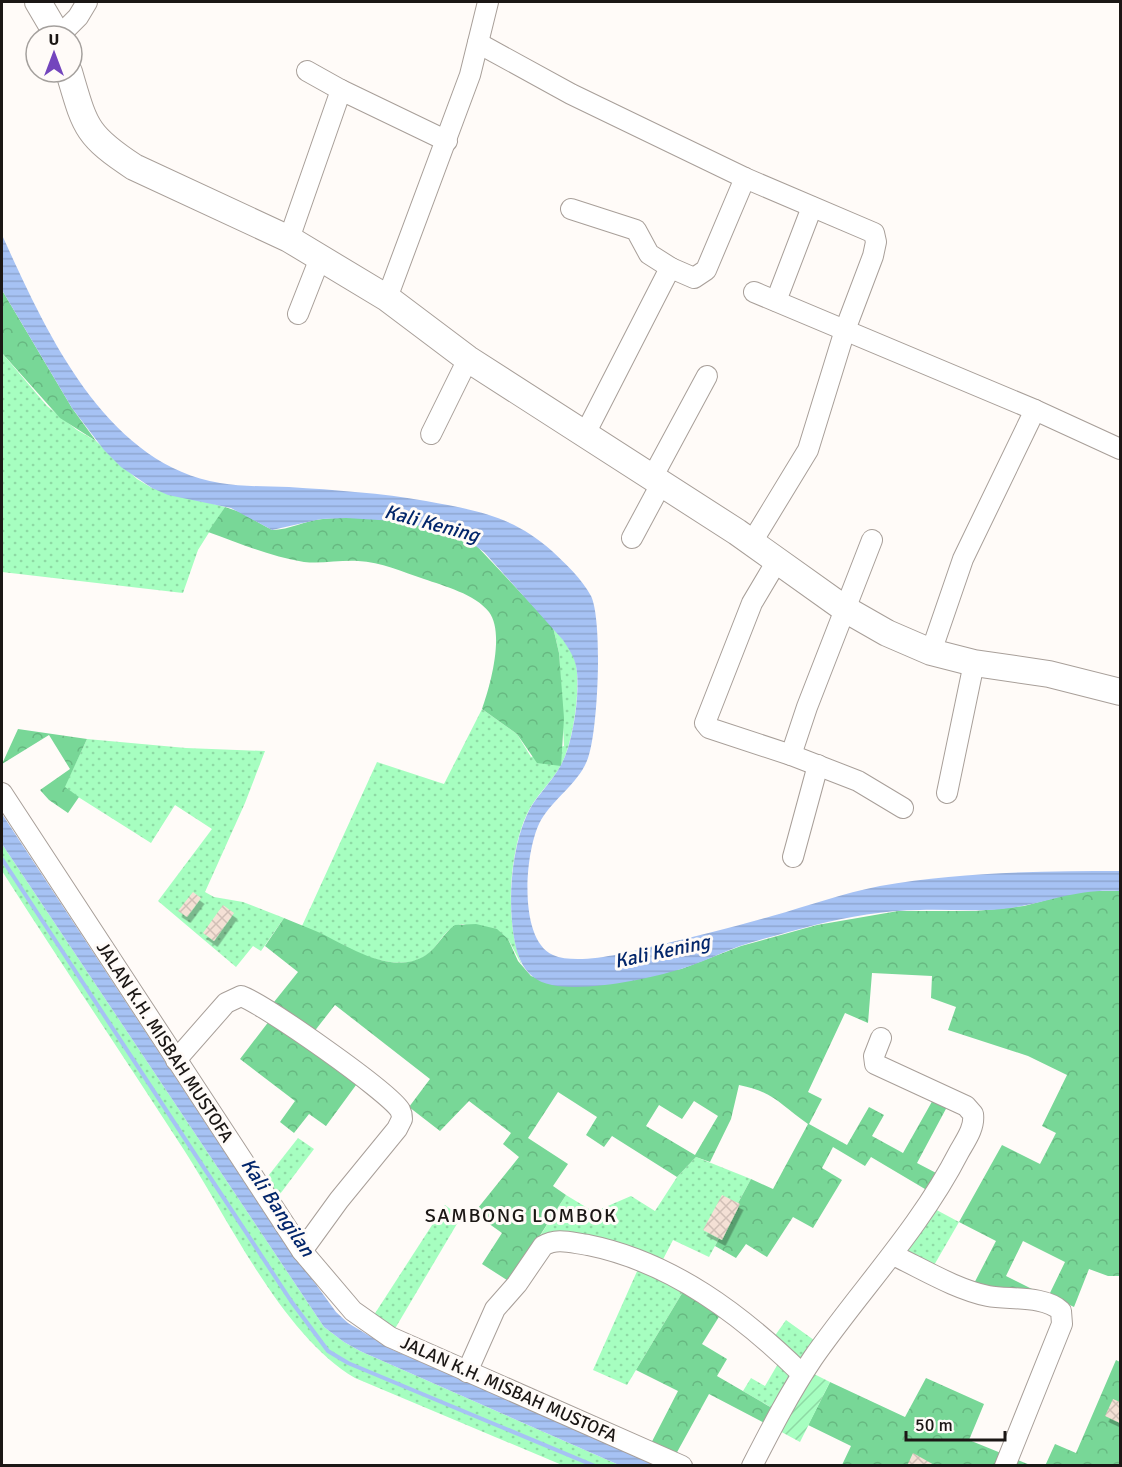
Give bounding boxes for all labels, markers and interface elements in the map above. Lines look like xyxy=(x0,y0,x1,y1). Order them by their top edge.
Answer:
north arrow xyxy=(24,24,84,84)
text: U xyxy=(49,30,59,50)
water label: Kali Kening xyxy=(382,499,483,548)
water label: Kali Kening xyxy=(612,929,714,974)
street label: JALAN K.H. MISBAH MUSTOFA xyxy=(92,938,238,1146)
water label: Kali Bangilan xyxy=(235,1153,320,1262)
district label: SAMBONG LOMBOK xyxy=(425,1203,617,1228)
street label: JALAN K.H. MISBAH MUSTOFA xyxy=(397,1331,621,1447)
scale bar xyxy=(906,1404,1005,1442)
text: 50 m xyxy=(915,1414,953,1436)

